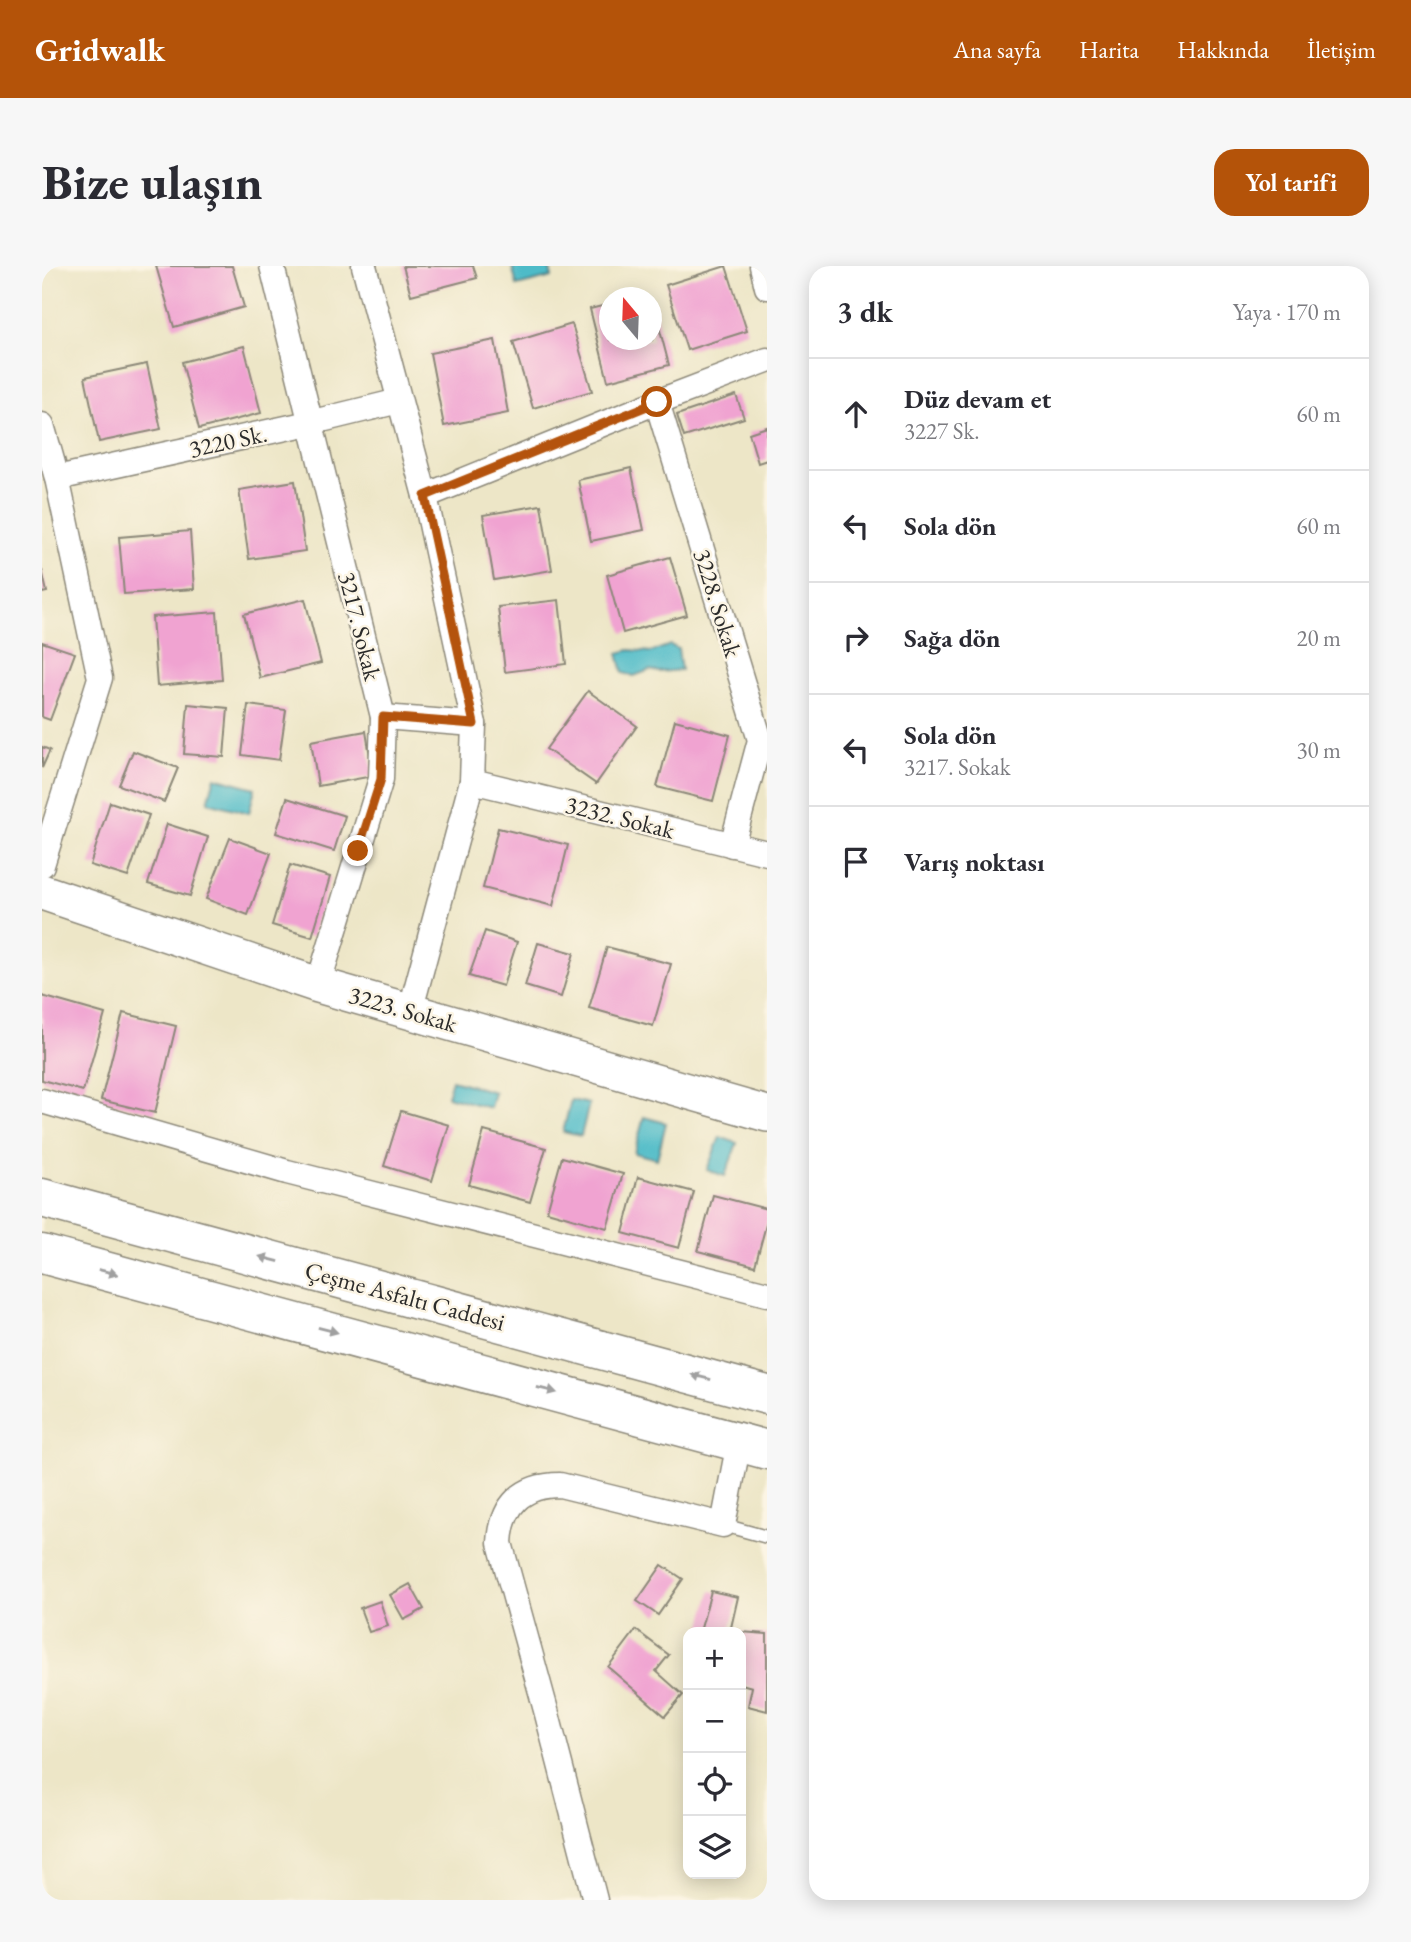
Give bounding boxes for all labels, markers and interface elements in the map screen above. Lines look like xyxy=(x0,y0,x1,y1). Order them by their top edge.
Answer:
text: Gridwalk xyxy=(35,28,165,71)
text: Ana sayfa xyxy=(953,34,1041,65)
text: Harita xyxy=(1079,34,1139,65)
text: Hakkında xyxy=(1177,34,1269,65)
text: İletişim xyxy=(1307,34,1376,65)
button: Yol tarifi xyxy=(1214,149,1369,216)
text: Bize ulaşın xyxy=(42,150,263,214)
north arrow xyxy=(599,287,662,350)
text: 3 dk xyxy=(837,292,893,331)
text: Yaya · 170 m xyxy=(1233,297,1341,327)
text: Düz devam et xyxy=(904,382,1051,416)
route start xyxy=(641,386,672,417)
icon: ahead xyxy=(837,395,875,433)
text: 60 m xyxy=(1296,399,1341,429)
text: 3227 Sk. xyxy=(904,416,980,446)
street label: 3220 Sk. xyxy=(186,418,270,464)
icon: left xyxy=(837,507,875,545)
text: Sola dön xyxy=(904,509,997,543)
text: 60 m xyxy=(1296,511,1341,541)
street label: 3228. Sokak xyxy=(687,545,749,661)
street label: 3217. Sokak xyxy=(332,568,389,684)
icon: right xyxy=(837,619,875,657)
text: Sağa dön xyxy=(904,621,1001,655)
text: 20 m xyxy=(1296,623,1341,653)
text: Sola dön xyxy=(904,718,997,752)
icon: left xyxy=(837,731,875,769)
text: 30 m xyxy=(1296,735,1341,765)
text: 3217. Sokak xyxy=(904,752,1011,782)
street label: 3232. Sokak xyxy=(562,789,678,846)
route end xyxy=(342,835,373,866)
icon: arrive xyxy=(837,843,875,881)
text: Varış noktası xyxy=(904,845,1045,879)
street label: 3223. Sokak xyxy=(345,979,461,1039)
one-way arrow xyxy=(258,1254,279,1264)
street label: Çeşme Asfaltı Caddesi xyxy=(302,1254,509,1338)
one-way arrow xyxy=(97,1267,119,1278)
one-way arrow xyxy=(317,1325,339,1336)
one-way arrow xyxy=(690,1371,712,1382)
one-way arrow xyxy=(536,1385,558,1396)
map controls xyxy=(683,1627,746,1879)
button: + xyxy=(683,1627,746,1690)
button: − xyxy=(683,1690,746,1753)
button: locate xyxy=(683,1753,746,1816)
button: layers xyxy=(683,1816,746,1879)

